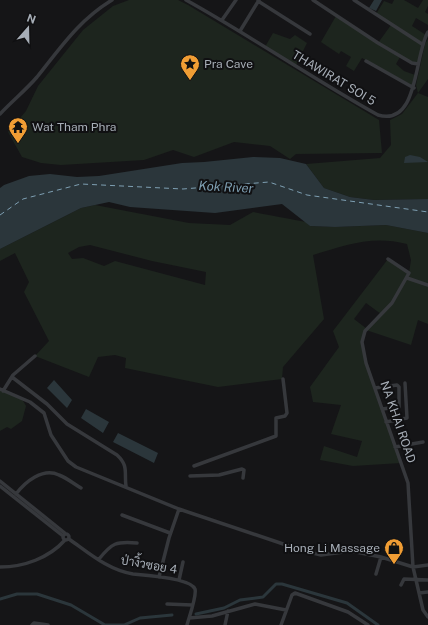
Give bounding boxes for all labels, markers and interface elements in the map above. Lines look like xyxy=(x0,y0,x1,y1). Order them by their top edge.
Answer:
north arrow xyxy=(8,8,48,48)
text: N xyxy=(25,11,38,26)
street label: THAWIRAT SOI 5 xyxy=(290,48,378,109)
place icon: Pra Cave xyxy=(179,53,201,81)
place label: Pra Cave xyxy=(204,57,253,71)
temple icon: Wat Tham Phra xyxy=(7,116,29,144)
place label: Wat Tham Phra xyxy=(32,120,117,134)
water label: Kok River xyxy=(198,178,254,196)
street label: NA KHAI ROAD xyxy=(377,379,419,465)
shop icon: Hong Li Massage xyxy=(383,537,405,565)
place label: Hong Li Massage xyxy=(284,541,380,555)
street label: ป่างิ้วซอย 4 xyxy=(120,550,179,577)

